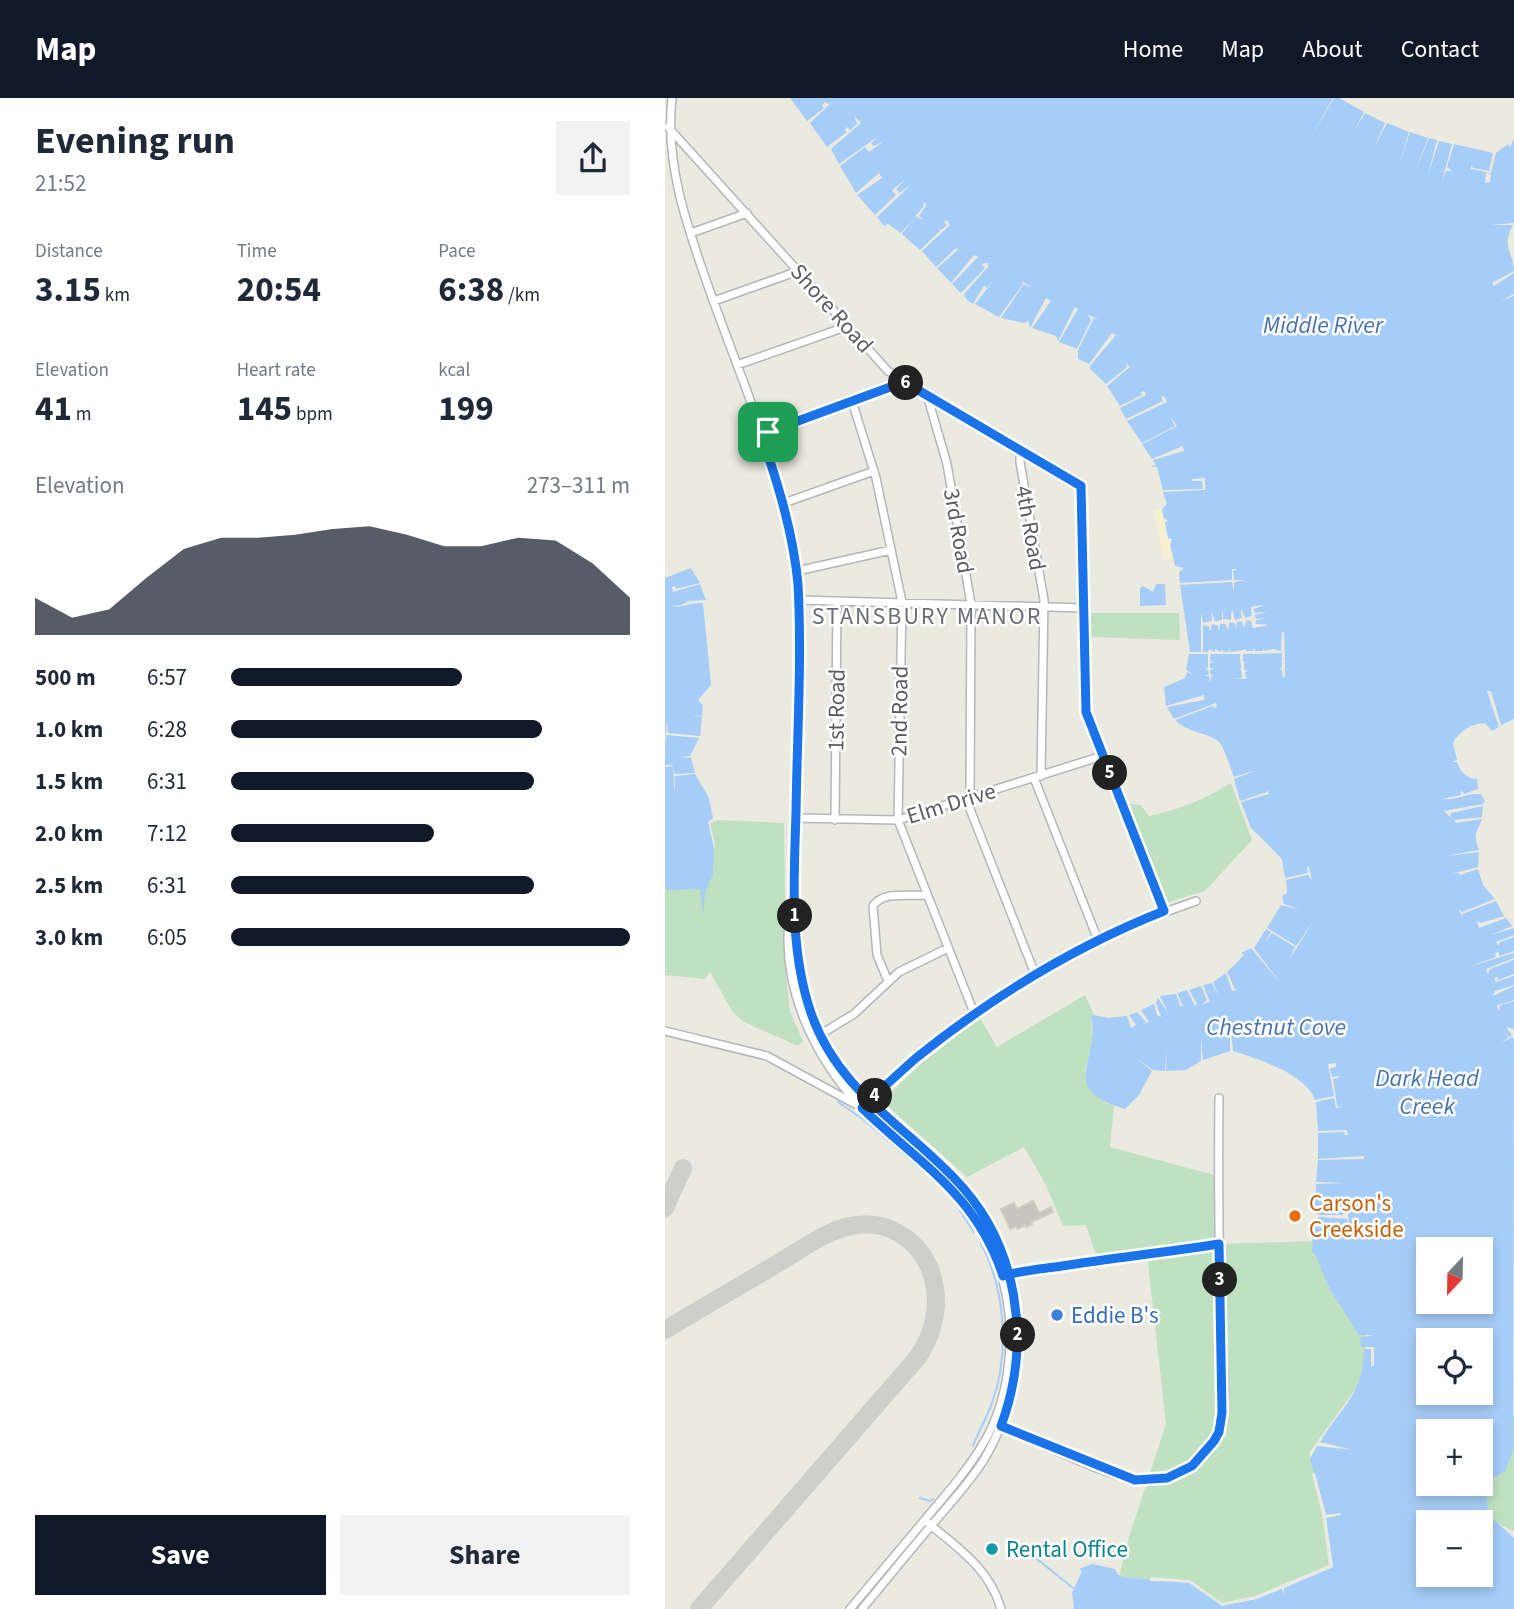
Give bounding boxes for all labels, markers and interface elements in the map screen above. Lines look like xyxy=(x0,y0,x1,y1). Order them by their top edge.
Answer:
text: Map xyxy=(35,26,96,73)
text: Home xyxy=(1123,32,1183,67)
text: Map xyxy=(1221,32,1264,67)
text: About xyxy=(1302,32,1363,67)
text: Contact xyxy=(1401,32,1479,67)
text: Evening run xyxy=(35,114,235,168)
button: share xyxy=(556,121,630,195)
text: 21:52 xyxy=(35,167,86,200)
text: Distance xyxy=(35,238,103,265)
text: Time xyxy=(237,238,277,265)
text: Pace xyxy=(438,238,476,265)
street label: Shore Road xyxy=(782,256,881,360)
text: 3.15 xyxy=(35,265,101,315)
text: 20:54 xyxy=(237,265,321,315)
text: 6:38 xyxy=(438,265,504,315)
text: km xyxy=(101,282,130,309)
text: /km xyxy=(504,282,540,309)
water label: Middle River xyxy=(1263,308,1385,343)
text: Elevation xyxy=(35,357,109,384)
text: Heart rate xyxy=(237,357,316,384)
text: kcal xyxy=(438,357,470,384)
pin: 6 xyxy=(889,366,923,400)
text: 6 xyxy=(900,369,911,396)
text: 41 xyxy=(35,384,72,434)
text: 145 xyxy=(237,384,292,434)
text: 199 xyxy=(438,384,494,434)
text: m xyxy=(72,401,92,428)
text: bpm xyxy=(292,401,333,428)
pin xyxy=(738,402,798,462)
icon: arrive xyxy=(749,413,787,451)
text: Elevation xyxy=(35,469,125,502)
text: 273–311 m xyxy=(527,469,630,502)
street label: 4th Road xyxy=(1007,483,1054,573)
street label: 3rd Road xyxy=(935,486,982,576)
district label: STANSBURY MANOR xyxy=(812,599,1042,634)
text: 500 m xyxy=(35,661,96,694)
text: 6:57 xyxy=(147,661,187,694)
street label: 2nd Road xyxy=(882,665,917,757)
street label: 1st Road xyxy=(819,669,854,751)
text: 1.0 km xyxy=(35,713,103,746)
text: 6:28 xyxy=(147,713,187,746)
pin: 5 xyxy=(1093,756,1127,790)
text: 5 xyxy=(1104,759,1115,786)
text: 1.5 km xyxy=(35,765,103,798)
text: 6:31 xyxy=(147,765,187,798)
street label: Elm Drive xyxy=(903,774,1000,833)
text: 2.0 km xyxy=(35,817,103,850)
text: 7:12 xyxy=(147,817,187,850)
text: 2.5 km xyxy=(35,869,103,902)
text: 6:31 xyxy=(147,869,187,902)
pin: 1 xyxy=(778,898,813,934)
text: 1 xyxy=(789,902,800,929)
text: 3.0 km xyxy=(35,921,103,954)
text: 6:05 xyxy=(147,921,187,954)
water label: Chestnut Cove xyxy=(1206,1010,1346,1045)
water label: Dark Head Creek xyxy=(1375,1061,1480,1124)
pin: 4 xyxy=(857,1079,893,1114)
text: 4 xyxy=(869,1082,880,1109)
place label: Carson's Creekside xyxy=(1309,1187,1404,1246)
marker: Carson's Creekside xyxy=(1287,1208,1303,1224)
north arrow xyxy=(1416,1237,1493,1314)
map controls xyxy=(1416,1237,1493,1587)
pin: 3 xyxy=(1203,1262,1237,1298)
text: 3 xyxy=(1214,1266,1225,1293)
place label: Eddie B's xyxy=(1071,1299,1159,1332)
marker: Eddie B's xyxy=(1049,1307,1065,1323)
pin: 2 xyxy=(1001,1318,1035,1352)
text: 2 xyxy=(1012,1321,1023,1348)
button: locate xyxy=(1416,1328,1493,1405)
button: + xyxy=(1416,1419,1493,1496)
button: − xyxy=(1416,1510,1493,1587)
button: Save xyxy=(35,1515,326,1595)
button: Share xyxy=(340,1515,630,1595)
place label: Rental Office xyxy=(1006,1533,1128,1566)
marker: Rental Office xyxy=(984,1541,1000,1557)

